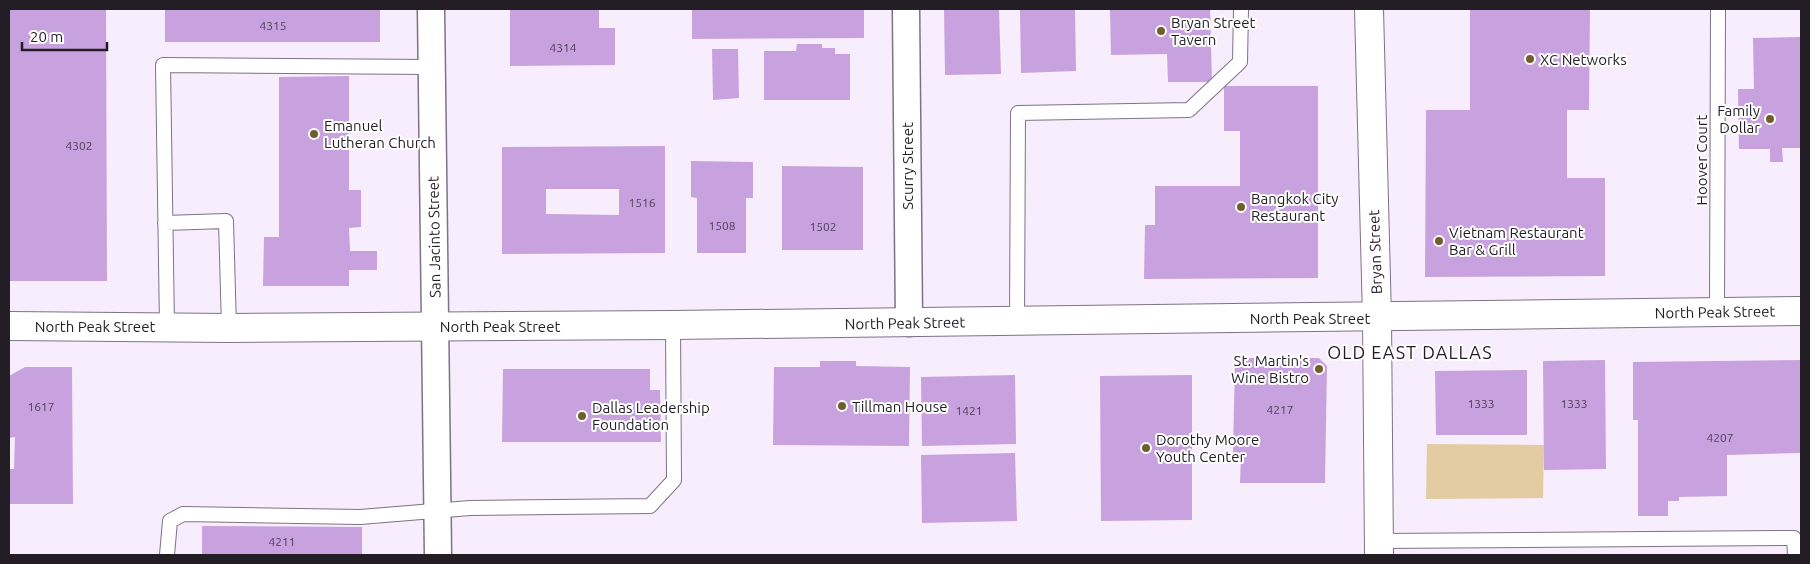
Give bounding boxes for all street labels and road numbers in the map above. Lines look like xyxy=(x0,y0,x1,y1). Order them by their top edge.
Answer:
street label: Hoover Court xyxy=(1693,115,1710,205)
street label: Scurry Street xyxy=(899,122,916,210)
street label: San Jacinto Street xyxy=(424,176,444,298)
street label: Bryan Street xyxy=(1365,209,1385,294)
street label: North Peak Street xyxy=(1655,302,1776,322)
street label: North Peak Street xyxy=(1250,310,1370,327)
street label: North Peak Street xyxy=(845,313,966,333)
street label: North Peak Street xyxy=(35,318,155,335)
street label: North Peak Street xyxy=(440,318,560,335)

